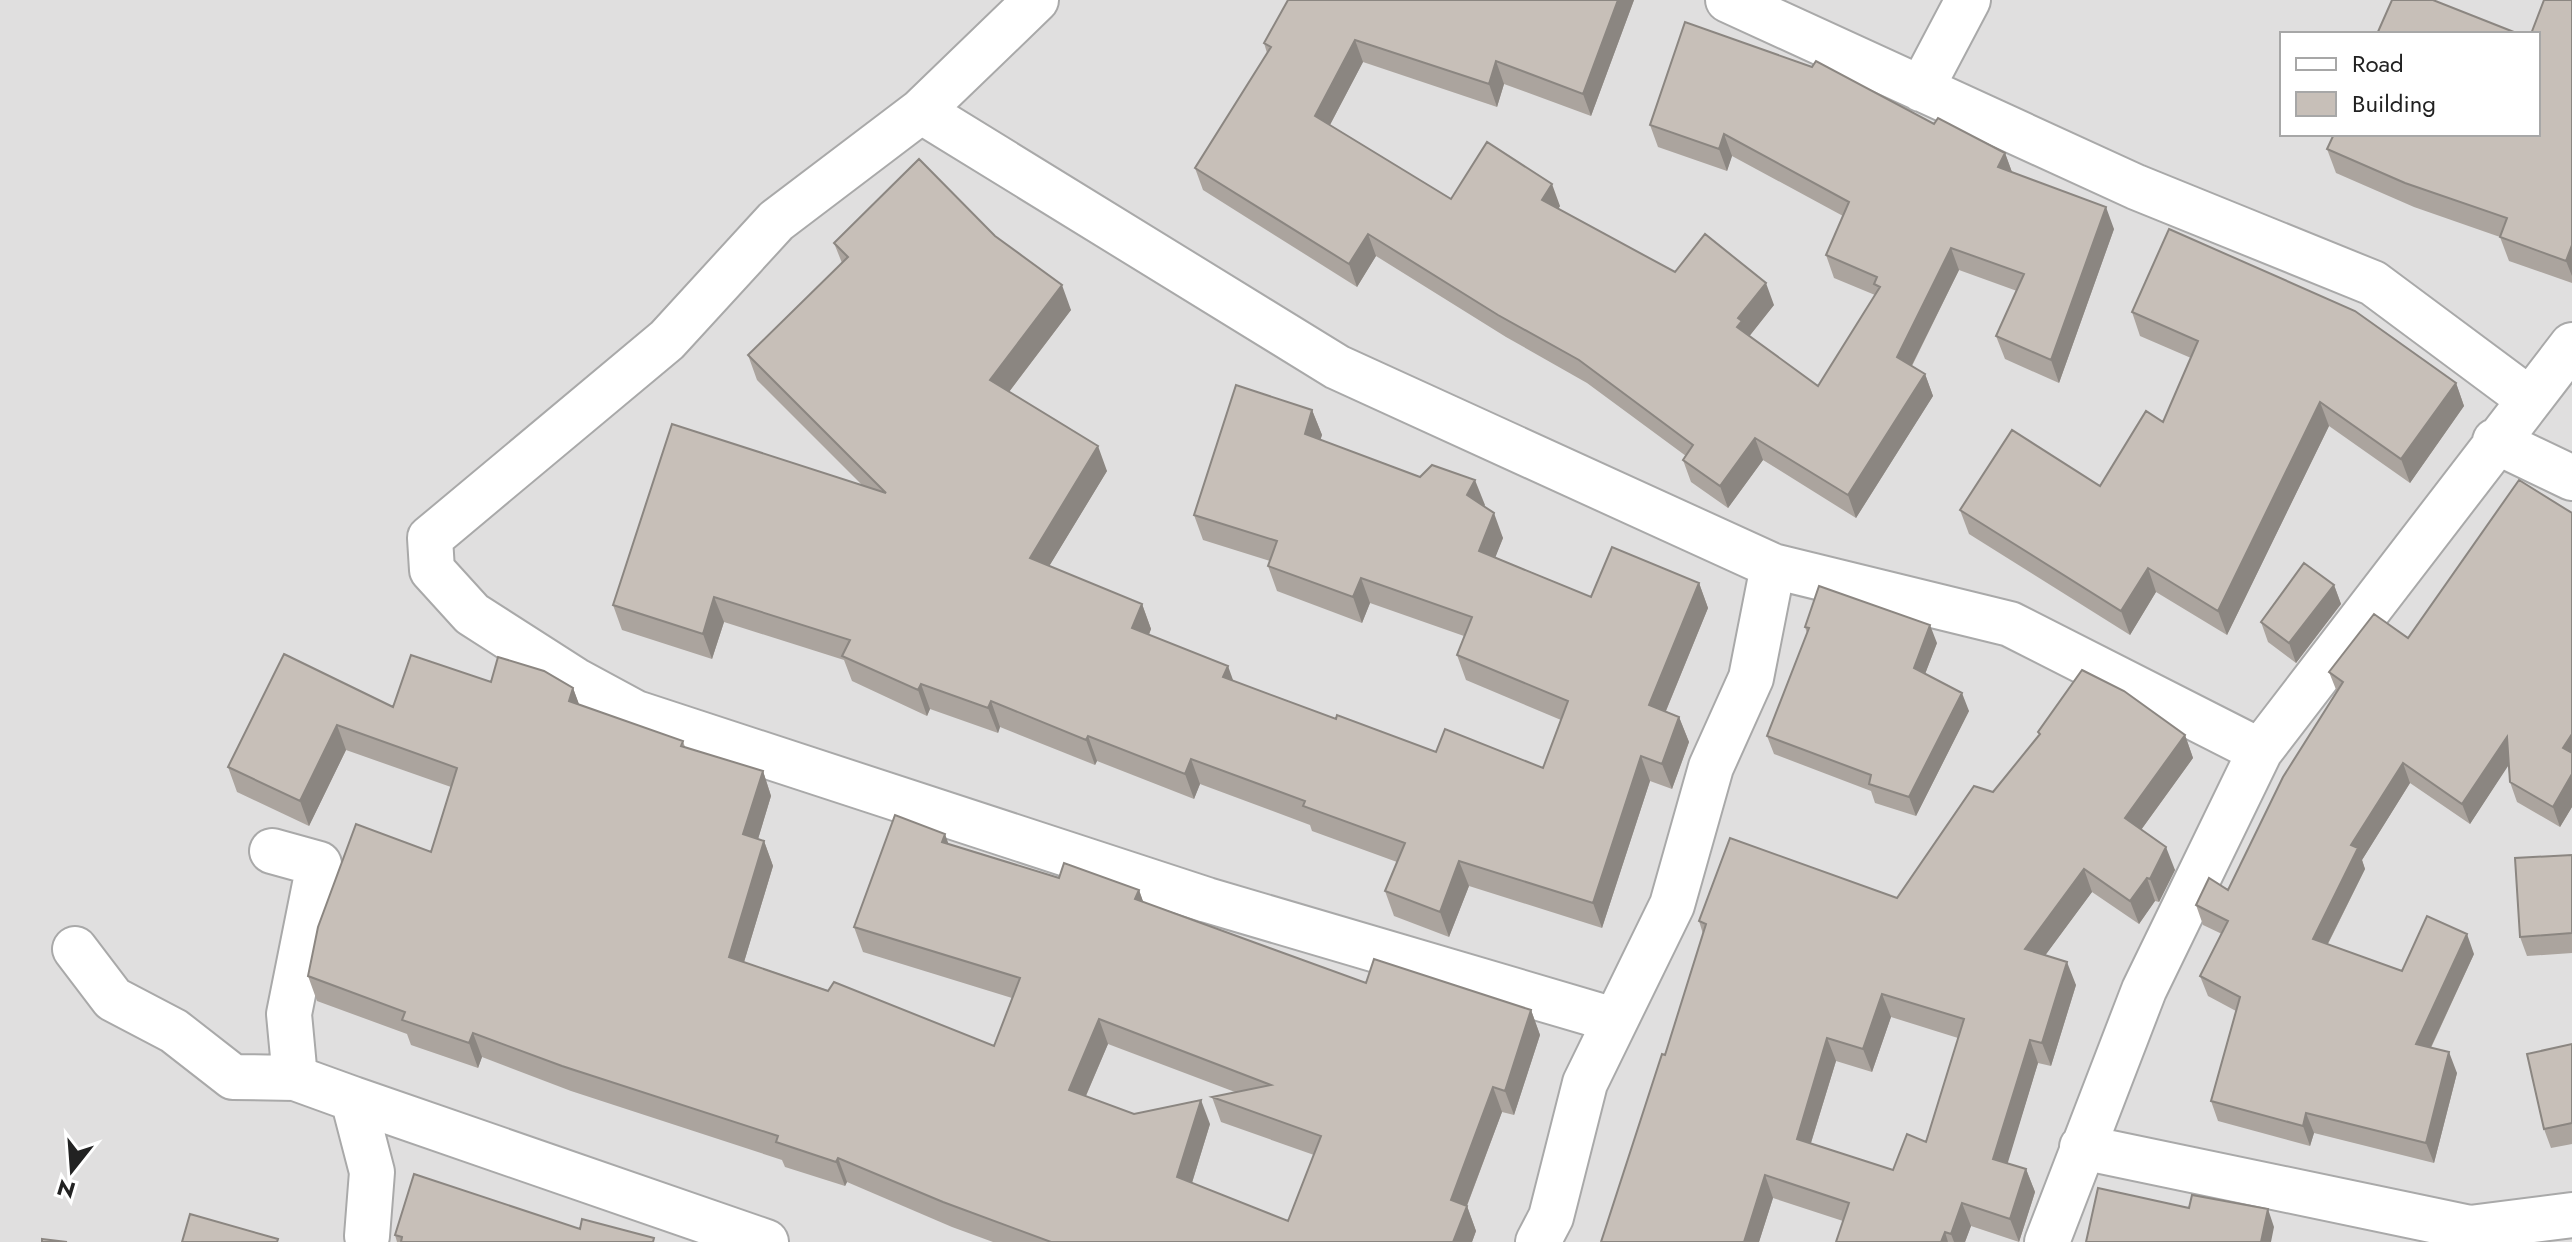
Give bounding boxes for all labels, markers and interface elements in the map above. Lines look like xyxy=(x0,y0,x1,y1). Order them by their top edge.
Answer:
legend xyxy=(2280,32,2540,136)
text: Road xyxy=(2352,46,2404,81)
text: Building xyxy=(2352,86,2436,121)
north arrow xyxy=(32,1130,112,1210)
text: N xyxy=(53,1171,79,1207)

